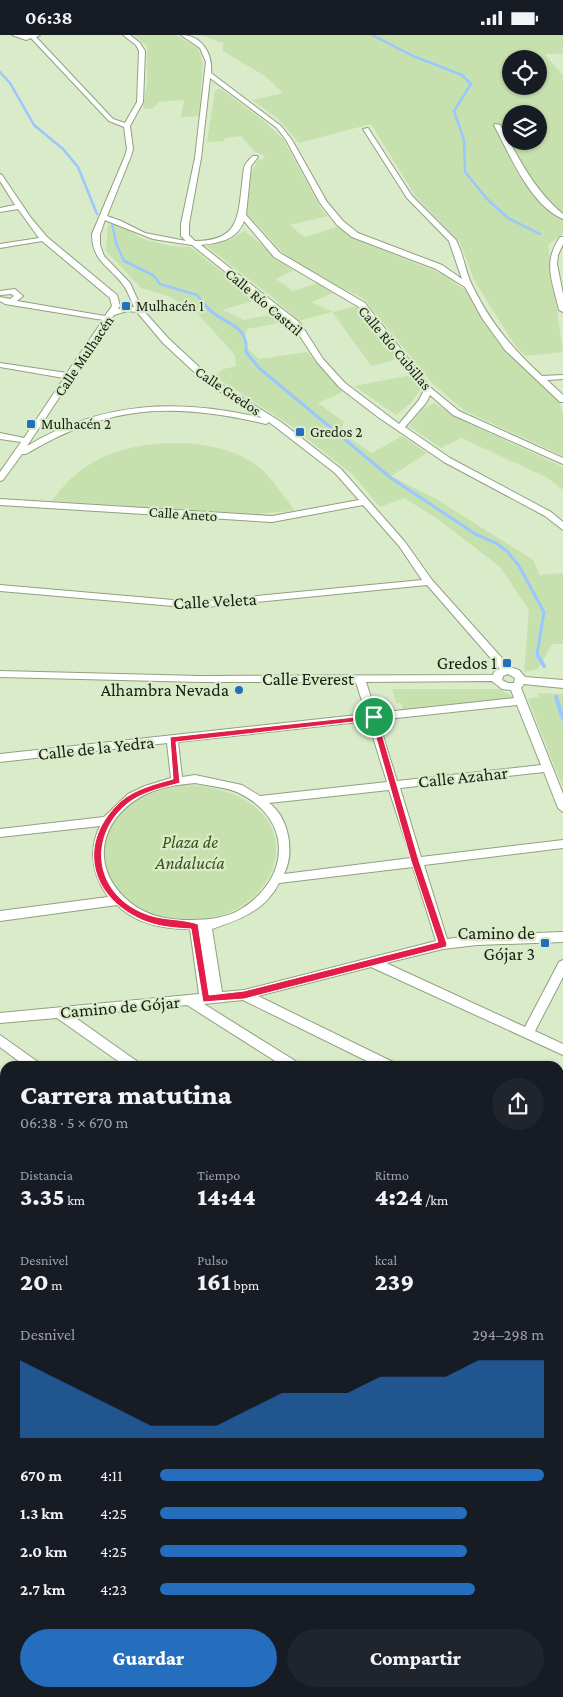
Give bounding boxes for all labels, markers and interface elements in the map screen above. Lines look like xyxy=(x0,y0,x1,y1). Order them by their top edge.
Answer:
text: 06:38 xyxy=(25,7,73,28)
map controls xyxy=(502,50,547,150)
button: locate xyxy=(502,50,547,95)
button: layers xyxy=(502,105,547,150)
street label: Calle Río Castril xyxy=(222,265,306,339)
place label: Mulhacén 1 xyxy=(136,298,204,314)
marker: Mulhacén 1 xyxy=(120,300,132,312)
street label: Calle Río Cubillas xyxy=(355,303,435,393)
street label: Calle Mulhacén xyxy=(51,313,117,399)
street label: Calle Gredos xyxy=(192,363,264,419)
place label: Mulhacén 2 xyxy=(41,416,111,432)
marker: Mulhacén 2 xyxy=(25,418,37,430)
place label: Gredos 2 xyxy=(310,424,362,440)
marker: Gredos 2 xyxy=(294,426,306,438)
street label: Calle Aneto xyxy=(148,504,218,524)
street label: Calle Veleta xyxy=(173,589,257,613)
place label: Gredos 1 xyxy=(437,653,497,673)
marker: Gredos 1 xyxy=(501,657,513,669)
street label: Calle Everest xyxy=(262,669,355,689)
place label: Alhambra Nevada xyxy=(101,680,229,700)
marker: Alhambra Nevada xyxy=(233,684,245,696)
pin xyxy=(353,696,395,738)
icon: arrive xyxy=(360,703,388,731)
street label: Calle de la Yedra xyxy=(37,732,155,764)
street label: Calle Azahar xyxy=(417,762,509,792)
park label: Plaza de Andalucía xyxy=(154,832,225,873)
place label: Camino de Gójar 3 xyxy=(458,923,535,965)
marker: Camino de Gójar 3 xyxy=(539,937,551,949)
street label: Camino de Gójar xyxy=(59,992,181,1023)
button: share xyxy=(492,1078,544,1130)
text: Carrera matutina xyxy=(20,1079,232,1110)
text: 06:38 · 5 × 670 m xyxy=(20,1114,128,1131)
text: Distancia xyxy=(20,1167,73,1183)
text: Tiempo xyxy=(197,1167,240,1183)
text: Ritmo xyxy=(375,1167,409,1183)
text: 3.35 xyxy=(20,1183,65,1210)
text: 14:44 xyxy=(197,1183,256,1210)
text: 4:24 xyxy=(375,1183,423,1210)
text: km xyxy=(65,1192,85,1208)
text: /km xyxy=(423,1192,448,1208)
text: Desnivel xyxy=(20,1252,68,1268)
text: Pulso xyxy=(197,1252,228,1268)
text: kcal xyxy=(375,1252,397,1268)
text: 20 xyxy=(20,1268,49,1295)
text: 161 xyxy=(197,1268,231,1295)
text: 239 xyxy=(375,1268,414,1295)
text: m xyxy=(49,1277,63,1293)
text: bpm xyxy=(231,1277,259,1293)
text: Desnivel xyxy=(20,1326,75,1343)
text: 294–298 m xyxy=(472,1326,544,1343)
text: 670 m xyxy=(20,1467,62,1484)
text: 4:11 xyxy=(100,1467,122,1484)
text: 1.3 km xyxy=(20,1505,64,1522)
text: 4:25 xyxy=(100,1505,127,1522)
text: 2.0 km xyxy=(20,1543,67,1560)
text: 4:25 xyxy=(100,1543,127,1560)
text: 2.7 km xyxy=(20,1581,65,1598)
text: 4:23 xyxy=(100,1581,127,1598)
button: Guardar xyxy=(20,1629,277,1687)
button: Compartir xyxy=(287,1629,544,1687)

